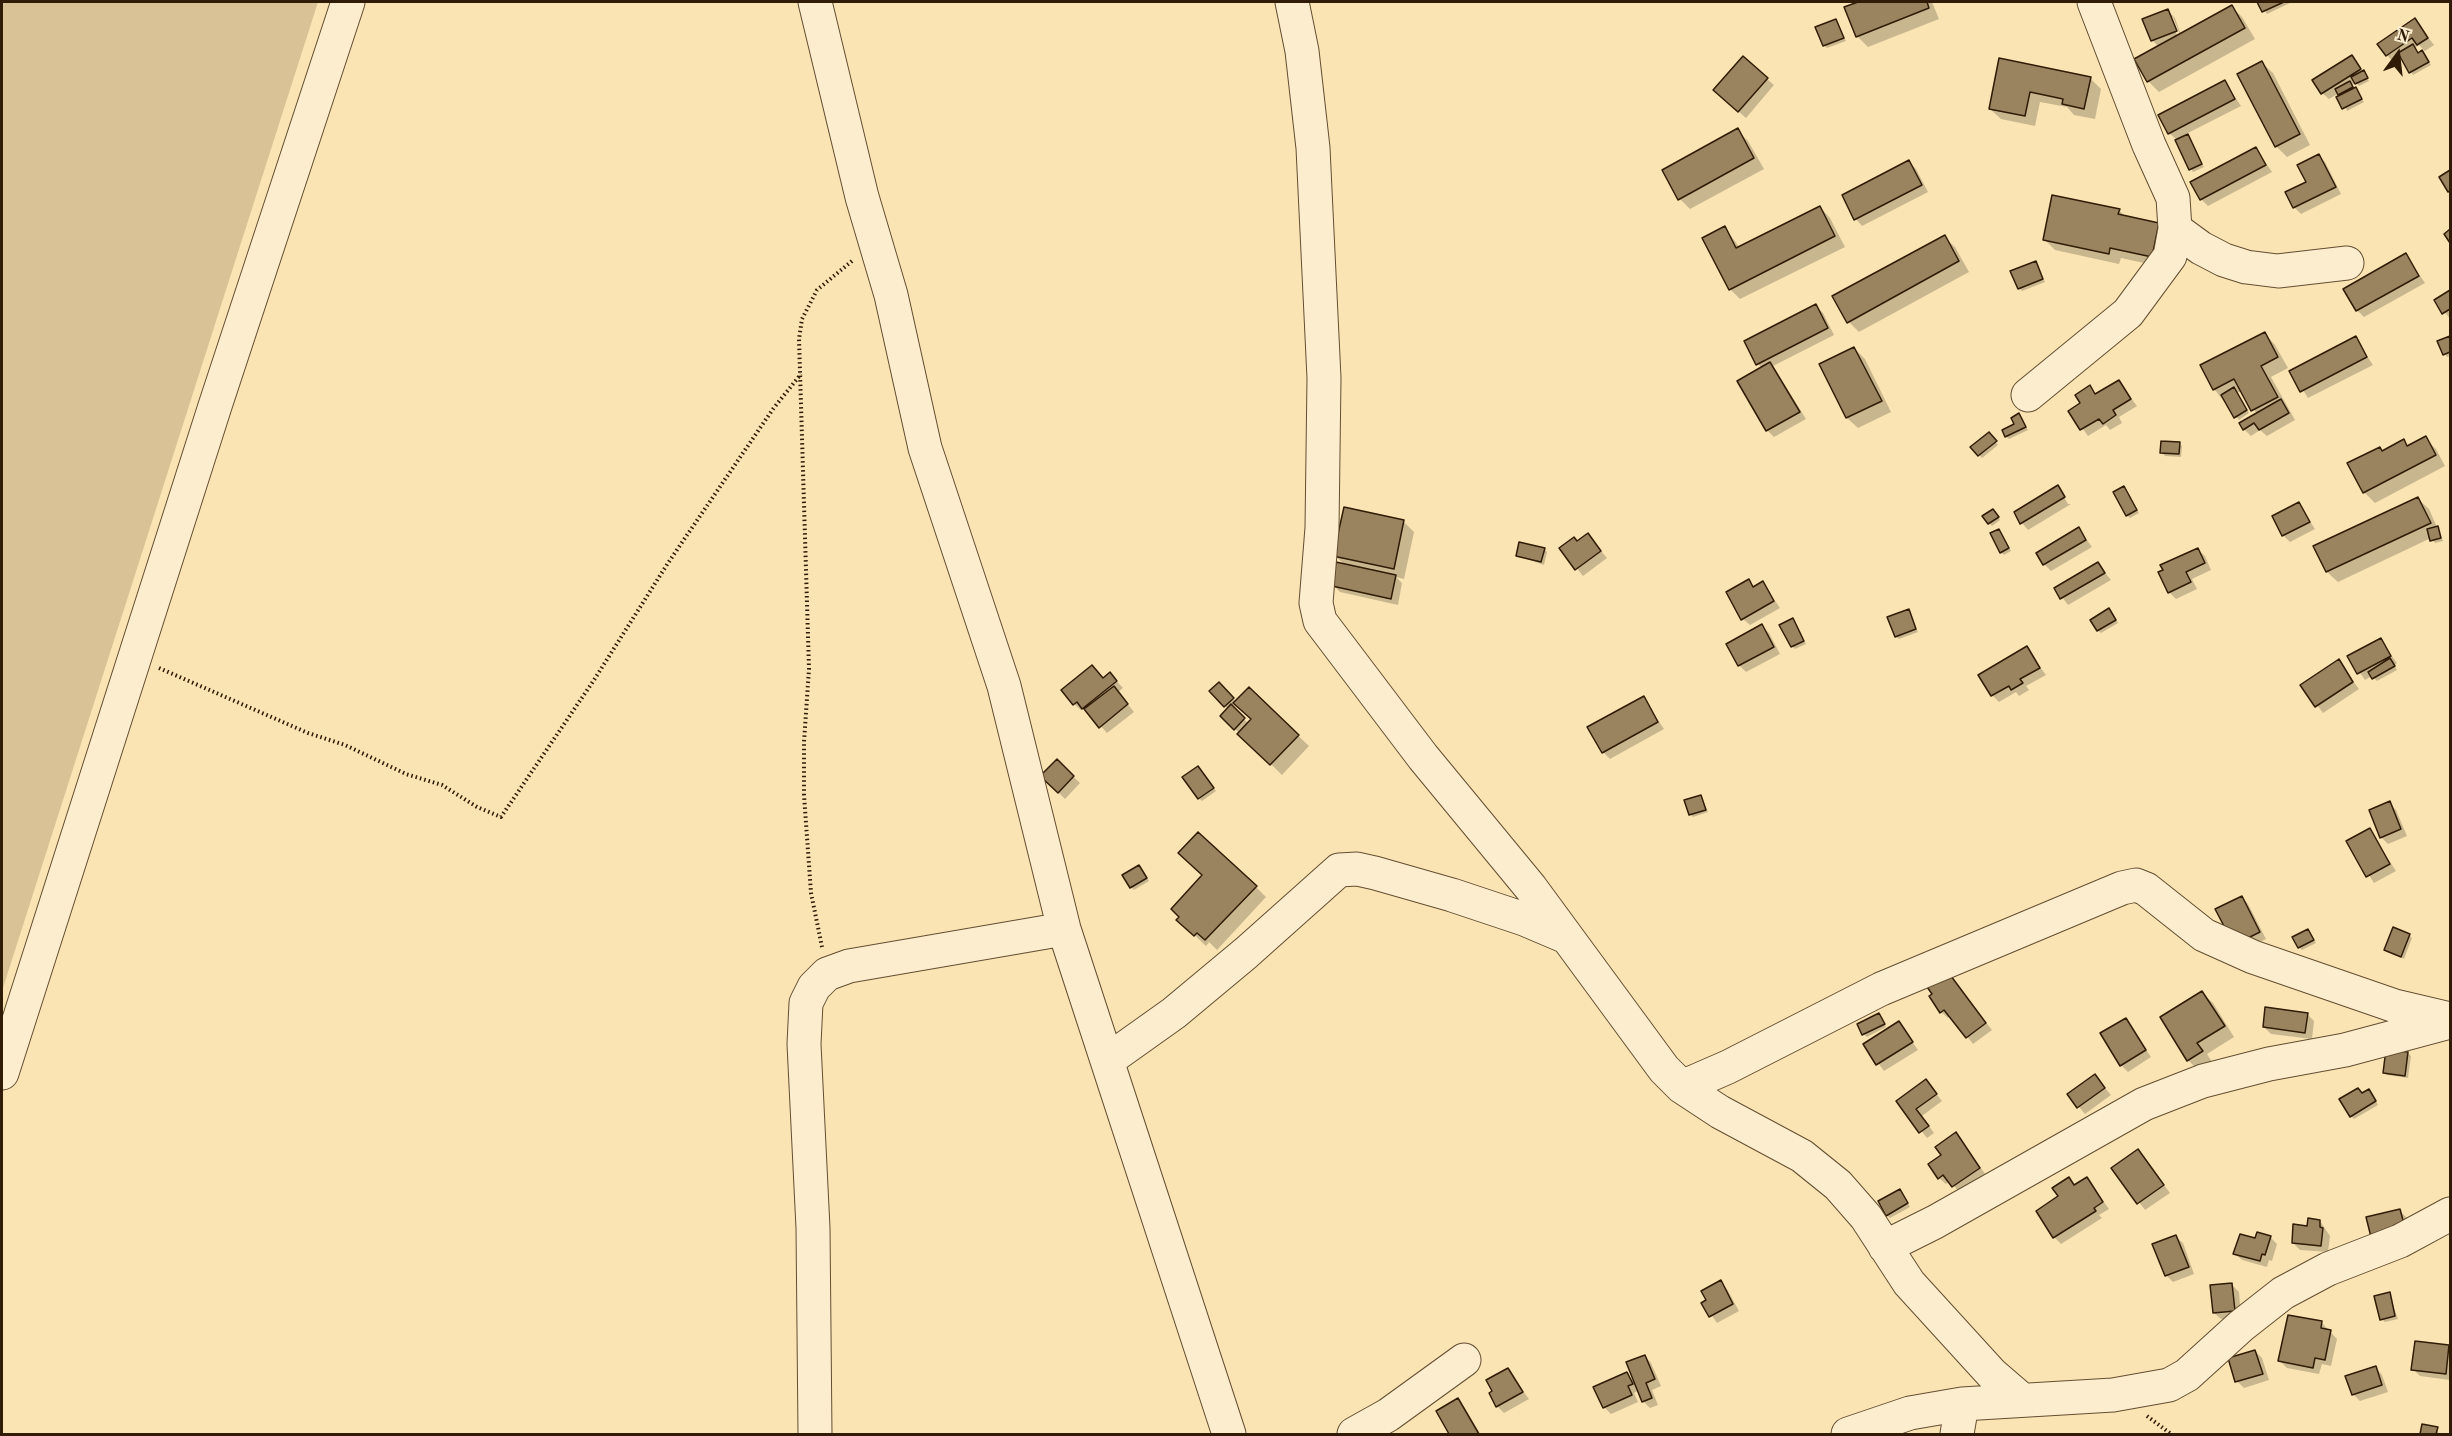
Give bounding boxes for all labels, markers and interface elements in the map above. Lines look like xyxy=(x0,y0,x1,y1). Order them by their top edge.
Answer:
north arrow xyxy=(2368,24,2428,84)
text: N xyxy=(2395,27,2411,46)

